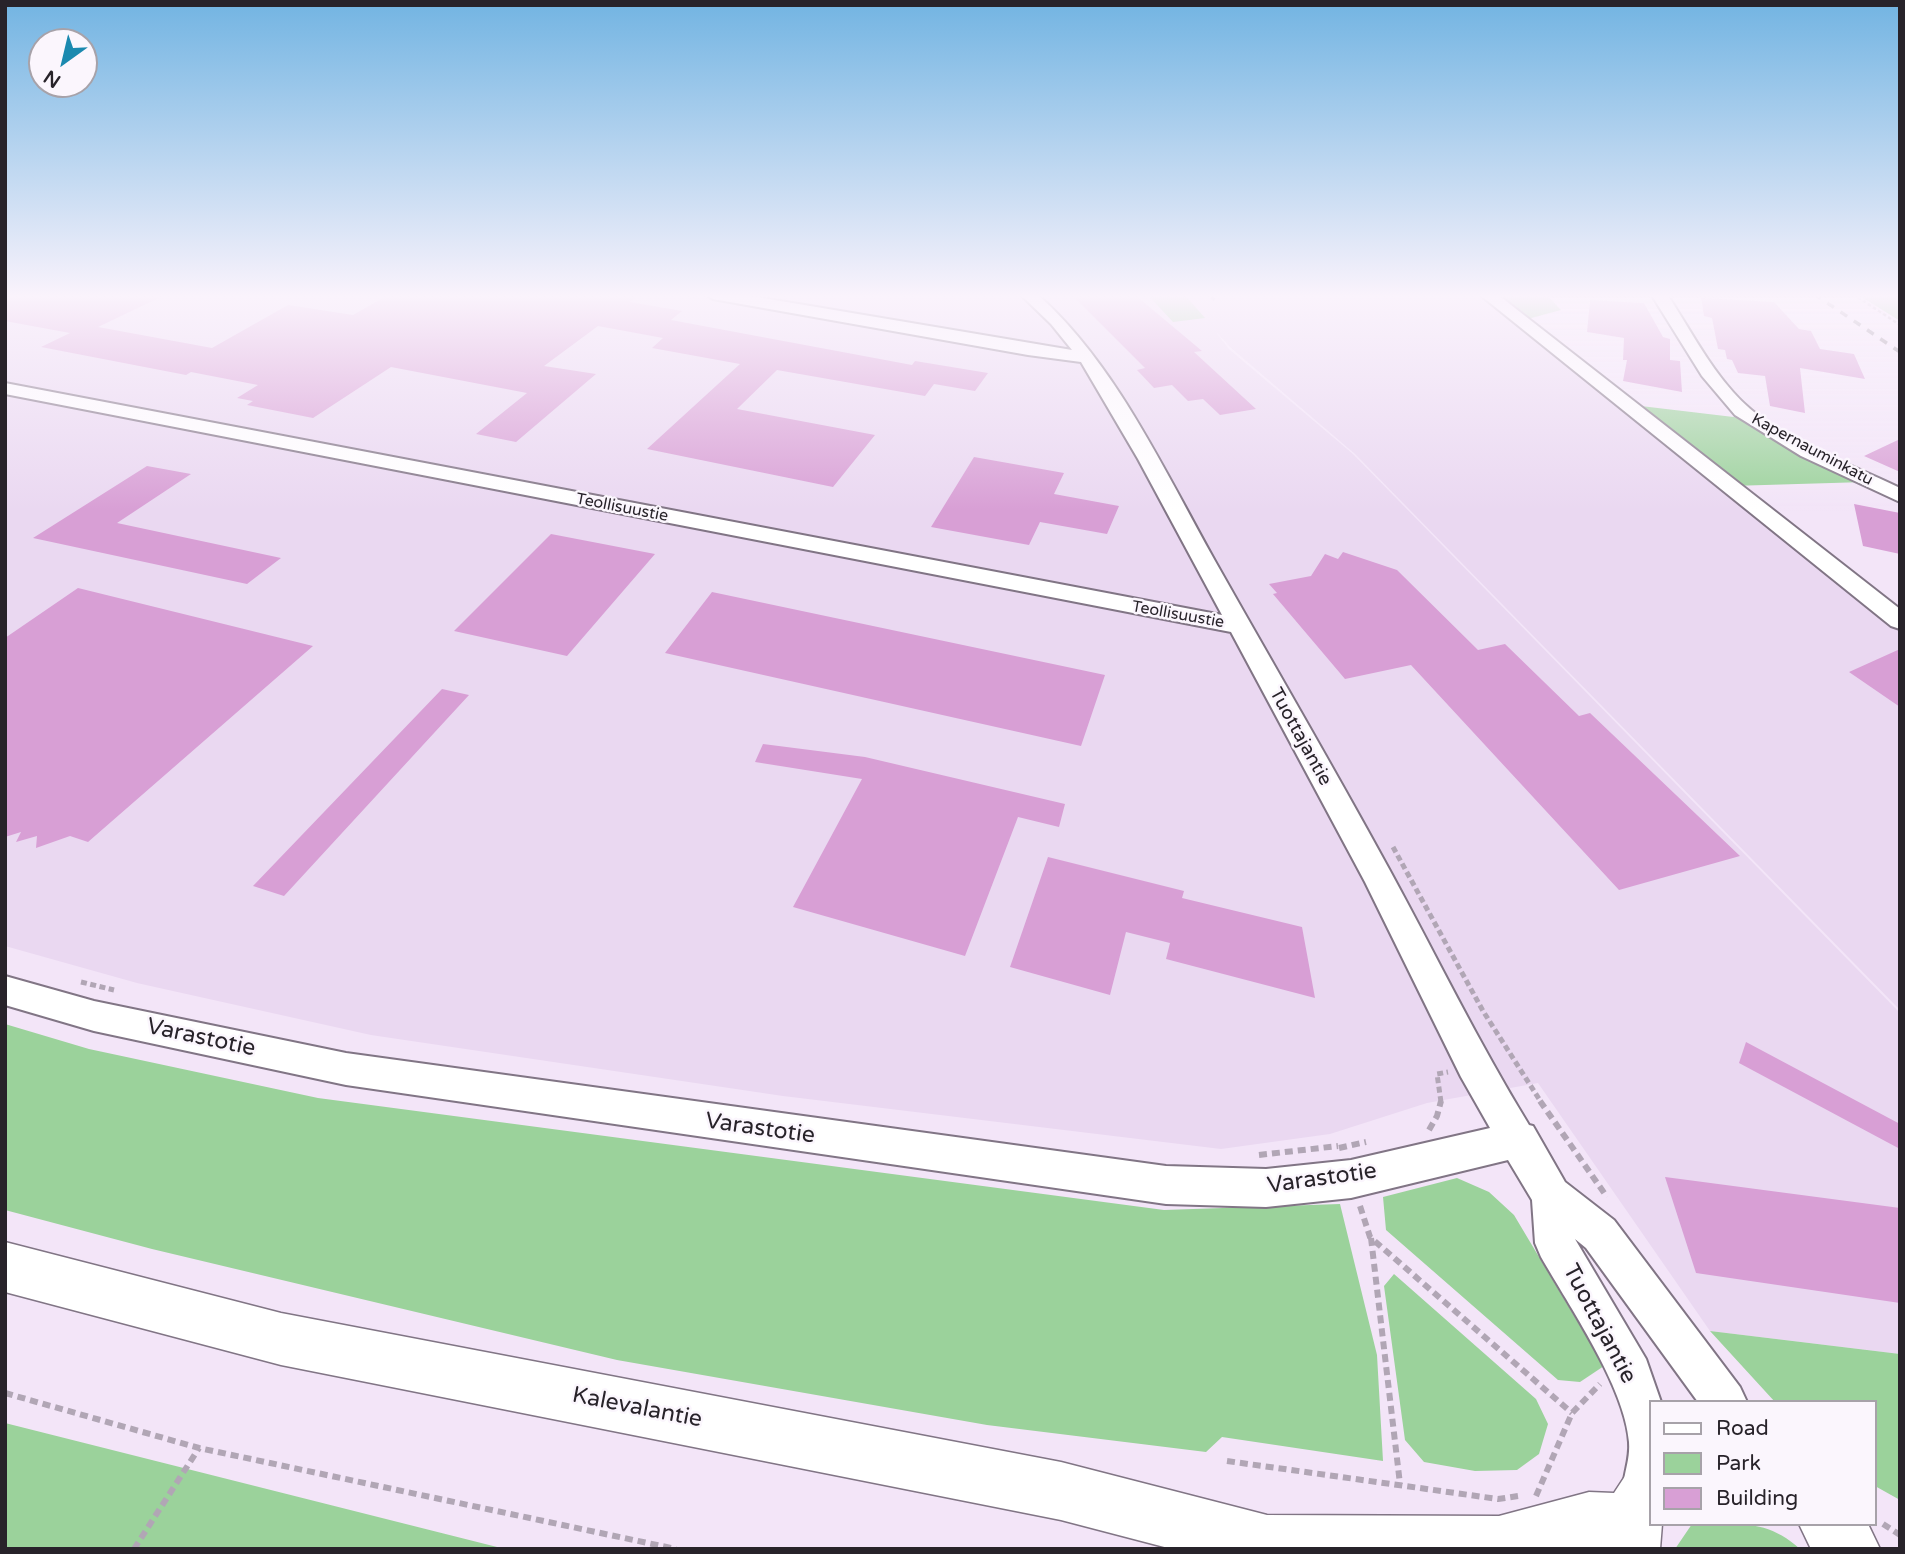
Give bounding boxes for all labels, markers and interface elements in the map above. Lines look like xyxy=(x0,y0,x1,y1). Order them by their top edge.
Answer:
north arrow xyxy=(28,28,98,98)
text: N xyxy=(40,65,65,92)
street label: Kapernauminkatu xyxy=(1748,410,1876,490)
street label: Teollisuustie xyxy=(574,490,670,526)
street label: Teollisuustie xyxy=(1130,597,1226,633)
street label: Tuottajantie xyxy=(1264,684,1336,790)
street label: Varastotie xyxy=(144,1013,258,1063)
street label: Varastotie xyxy=(703,1108,817,1150)
street label: Varastotie xyxy=(1265,1158,1379,1200)
street label: Tuottajantie xyxy=(1556,1260,1642,1388)
street label: Kalevalantie xyxy=(570,1382,704,1434)
legend xyxy=(1650,1400,1877,1526)
text: Road xyxy=(1716,1416,1769,1441)
text: Park xyxy=(1716,1451,1761,1476)
text: Building xyxy=(1716,1486,1798,1511)

